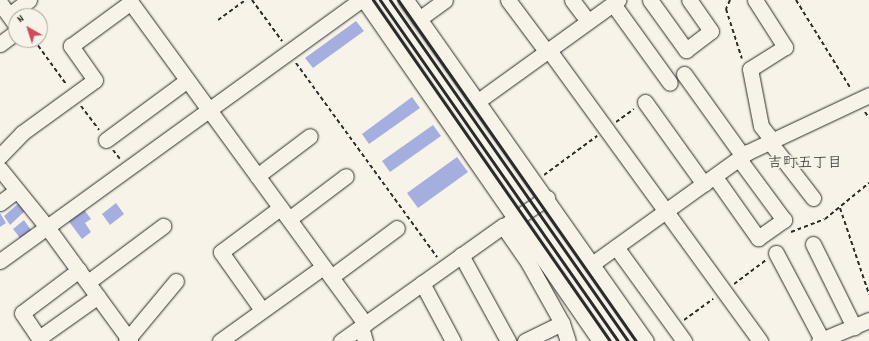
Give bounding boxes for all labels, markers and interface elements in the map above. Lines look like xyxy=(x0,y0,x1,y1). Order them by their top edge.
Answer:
north arrow xyxy=(8,8,48,48)
text: N xyxy=(14,12,28,27)
district label: 吉町五丁目 xyxy=(768,156,842,174)

